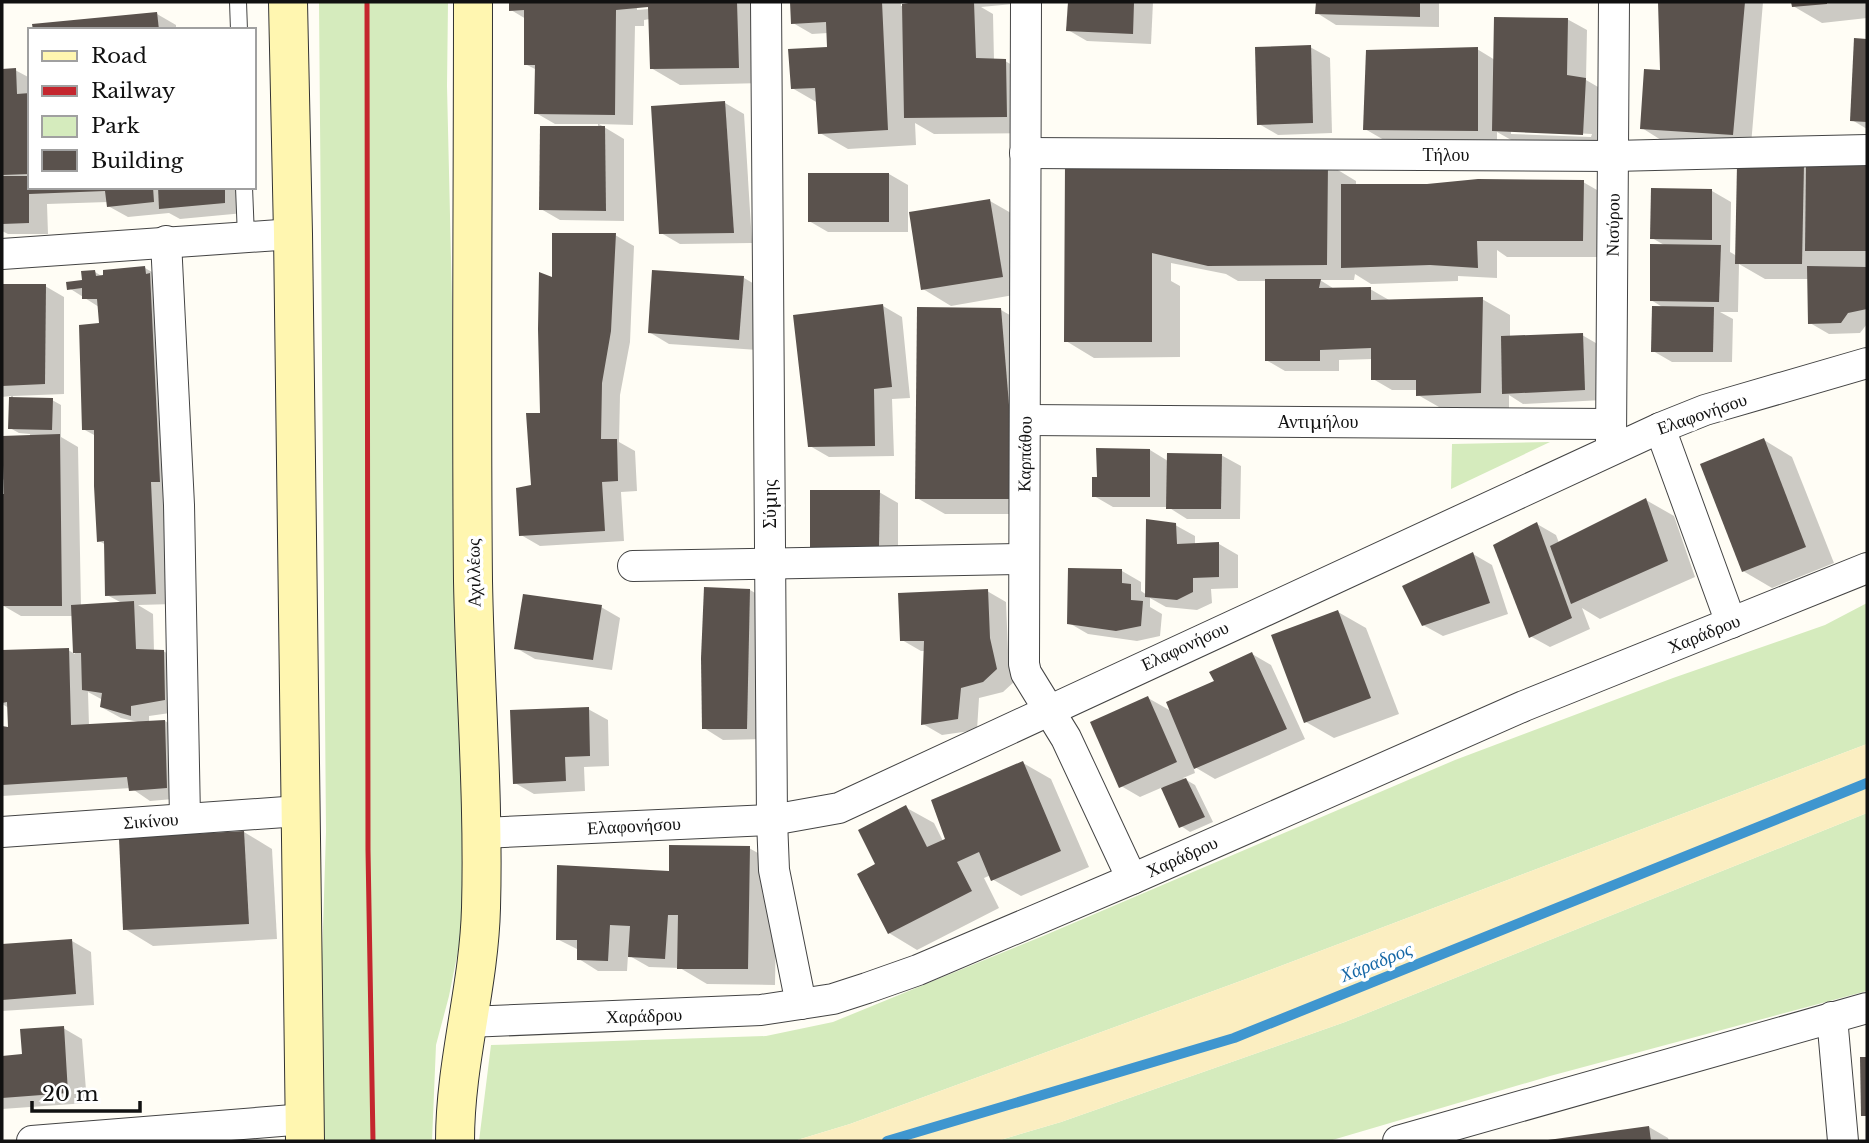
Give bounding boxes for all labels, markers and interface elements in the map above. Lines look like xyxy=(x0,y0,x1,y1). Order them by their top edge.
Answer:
legend xyxy=(28,28,256,189)
text: Road xyxy=(91,43,147,69)
text: Railway xyxy=(91,78,176,104)
text: Park xyxy=(91,113,140,139)
street label: Τήλου xyxy=(1422,144,1470,166)
text: Building xyxy=(91,148,184,174)
street label: Νισύρου xyxy=(1601,193,1625,257)
street label: Ελαφονήσου xyxy=(1654,388,1750,440)
street label: Αντιμήλου xyxy=(1278,411,1359,433)
street label: Καρπάθου xyxy=(1013,416,1037,492)
street label: Σύμης xyxy=(759,480,781,528)
street label: Αχιλλέως xyxy=(462,539,486,607)
street label: Χαράδρου xyxy=(1665,609,1744,658)
street label: Ελαφονήσου xyxy=(1138,616,1232,676)
street label: Σικίνου xyxy=(123,808,179,834)
street label: Ελαφονήσου xyxy=(587,813,681,839)
street label: Χαράδρου xyxy=(1143,831,1221,883)
water label: Χάραδρος xyxy=(1336,937,1416,987)
street label: Χαράδρου xyxy=(606,1004,683,1028)
scale bar xyxy=(32,1070,140,1114)
text: 20 m xyxy=(42,1081,99,1107)

